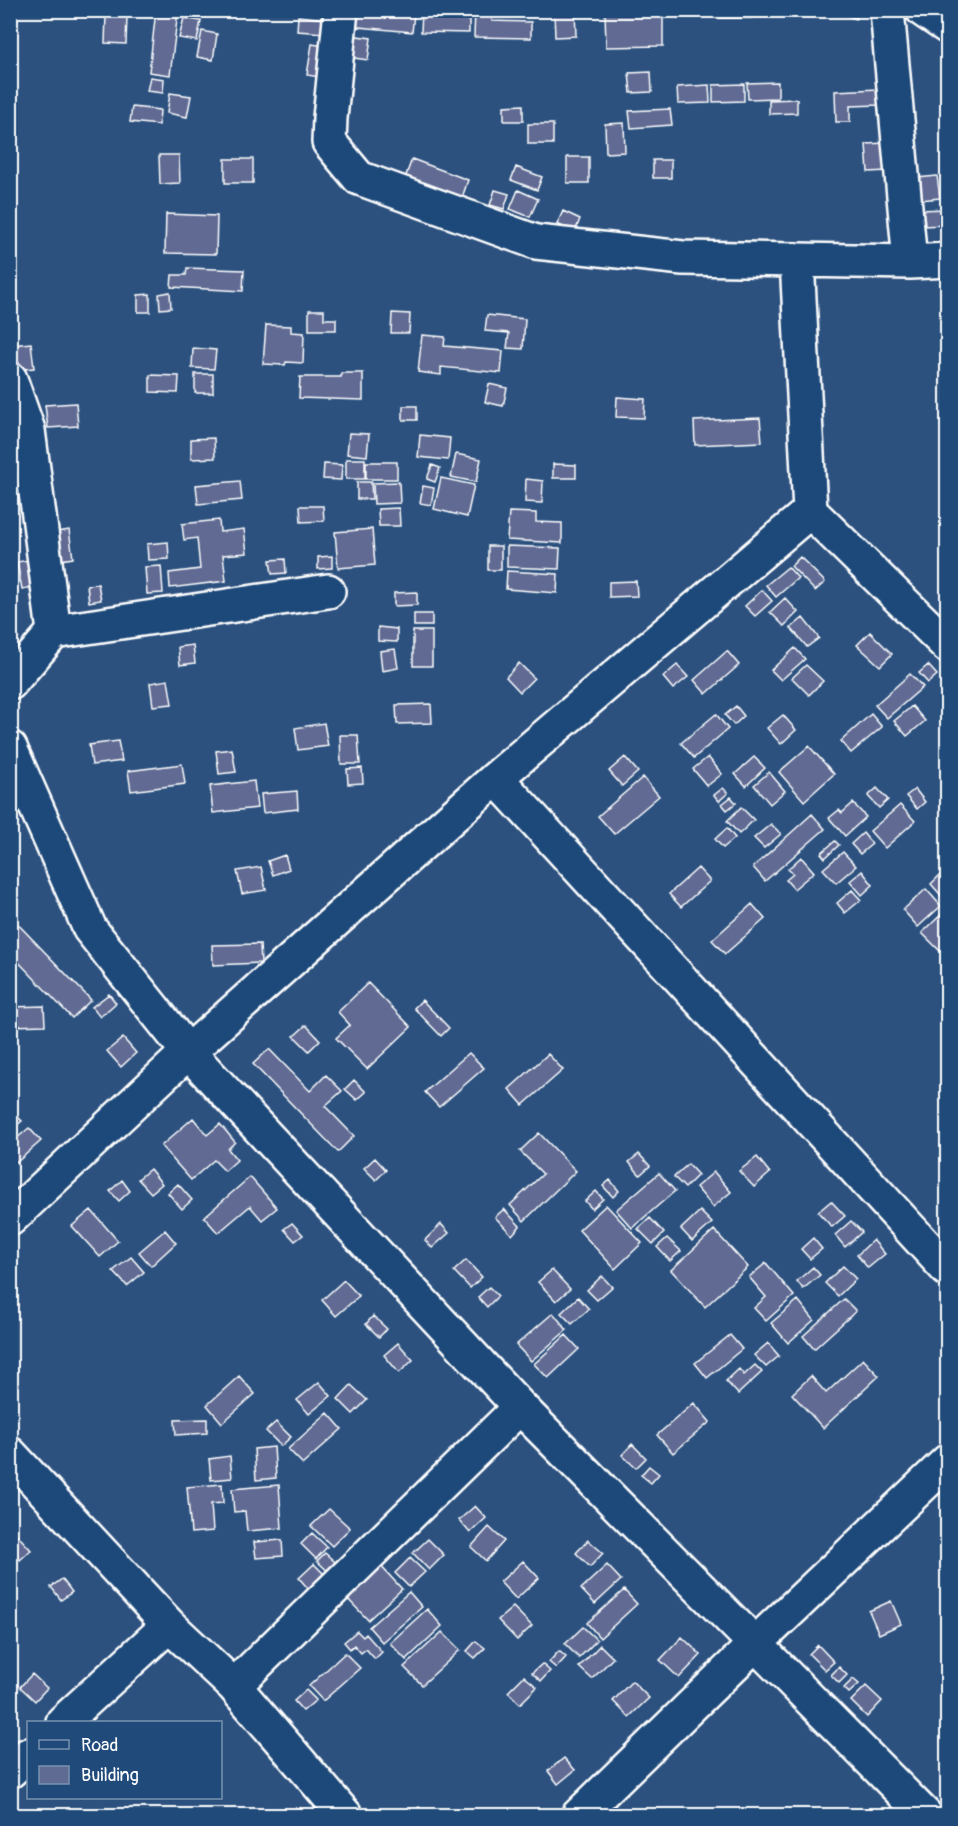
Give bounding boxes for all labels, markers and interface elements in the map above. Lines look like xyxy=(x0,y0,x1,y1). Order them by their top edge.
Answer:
legend xyxy=(27,1721,222,1799)
text: Road xyxy=(81,1734,118,1757)
text: Building xyxy=(81,1764,139,1787)

